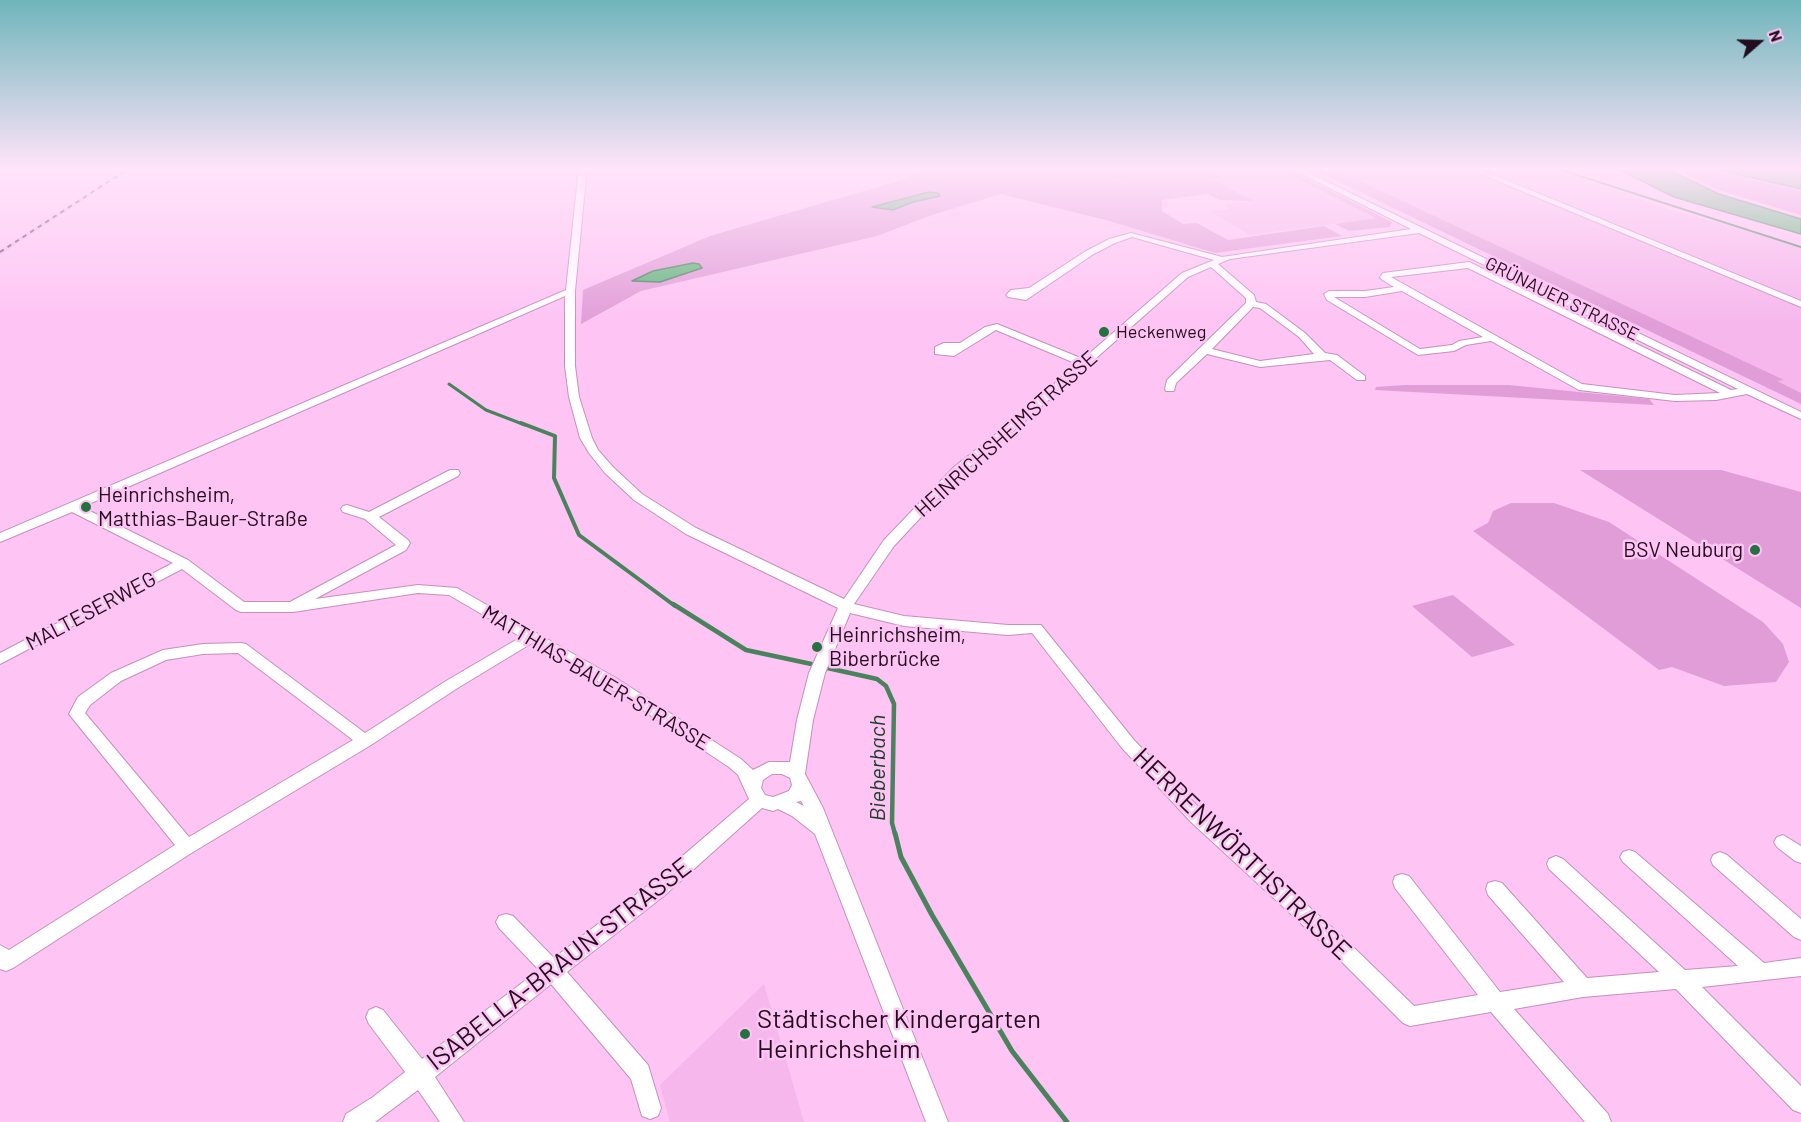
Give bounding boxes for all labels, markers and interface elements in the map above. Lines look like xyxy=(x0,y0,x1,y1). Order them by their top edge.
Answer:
north arrow xyxy=(1729,12,1789,72)
text: N xyxy=(1766,27,1787,44)
street label: GRÜNAUER STRASSE xyxy=(1482,252,1642,346)
place label: Heckenweg xyxy=(1116,321,1206,343)
marker: Heckenweg xyxy=(1097,325,1111,339)
street label: HEINRICHSHEIMSTRASSE xyxy=(910,345,1102,523)
place label: Heinrichsheim, Matthias-Bauer-Straße xyxy=(98,482,308,532)
marker: Heinrichsheim, Matthias-Bauer-Straße xyxy=(79,500,93,514)
place label: BSV Neuburg xyxy=(1623,537,1743,563)
marker: BSV Neuburg xyxy=(1748,543,1762,557)
street label: MALTESERWEG xyxy=(22,566,160,656)
street label: MATTHIAS-BAUER-STRASSE xyxy=(478,600,714,756)
place label: Heinrichsheim, Biberbrücke xyxy=(829,622,966,672)
marker: Heinrichsheim, Biberbrücke xyxy=(810,640,824,654)
water label: Bieberbach xyxy=(865,715,891,821)
street label: HERRENWÖRTHSTRASSE xyxy=(1126,742,1358,966)
street label: ISABELLA-BRAUN-STRASSE xyxy=(421,851,697,1077)
place label: Städtischer Kindergarten Heinrichsheim xyxy=(757,1003,1041,1064)
marker: Städtischer Kindergarten Heinrichsheim xyxy=(738,1027,752,1041)

